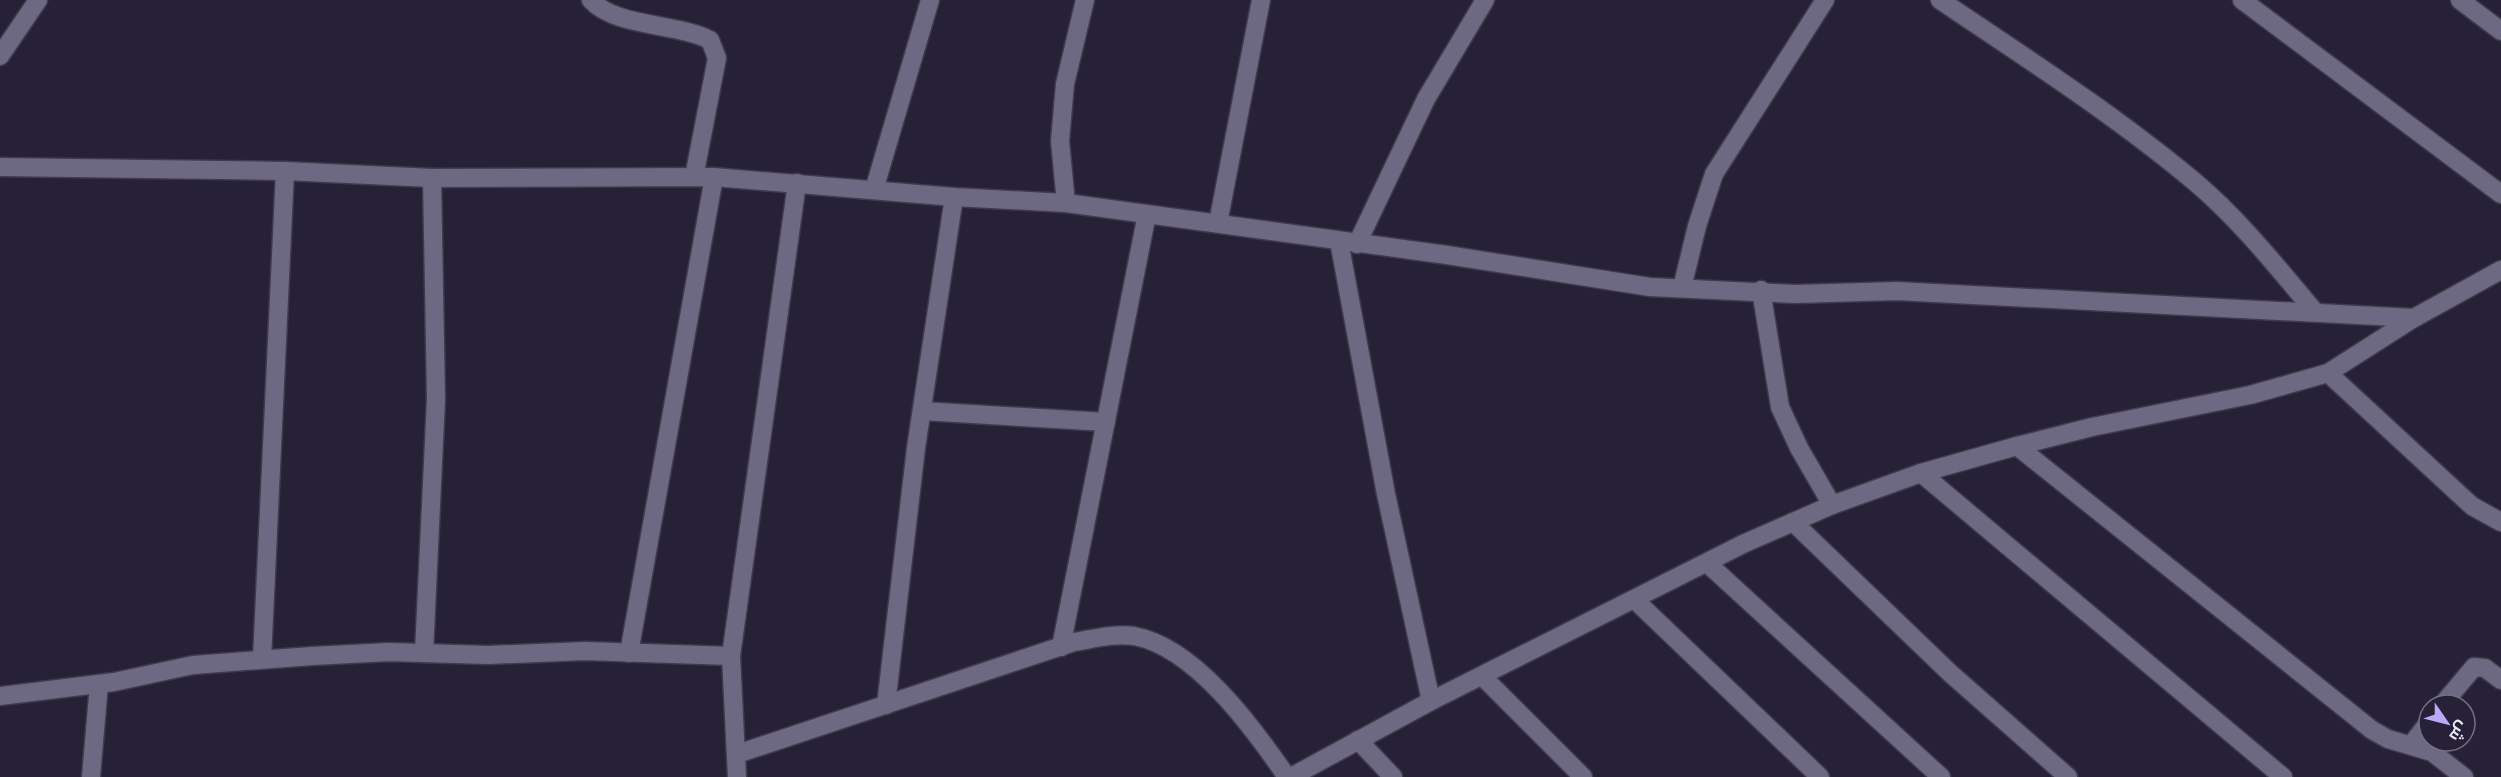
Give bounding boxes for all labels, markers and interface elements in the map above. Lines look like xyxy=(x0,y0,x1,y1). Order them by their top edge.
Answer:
north arrow xyxy=(2417,693,2477,753)
text: ش xyxy=(2445,717,2473,746)

